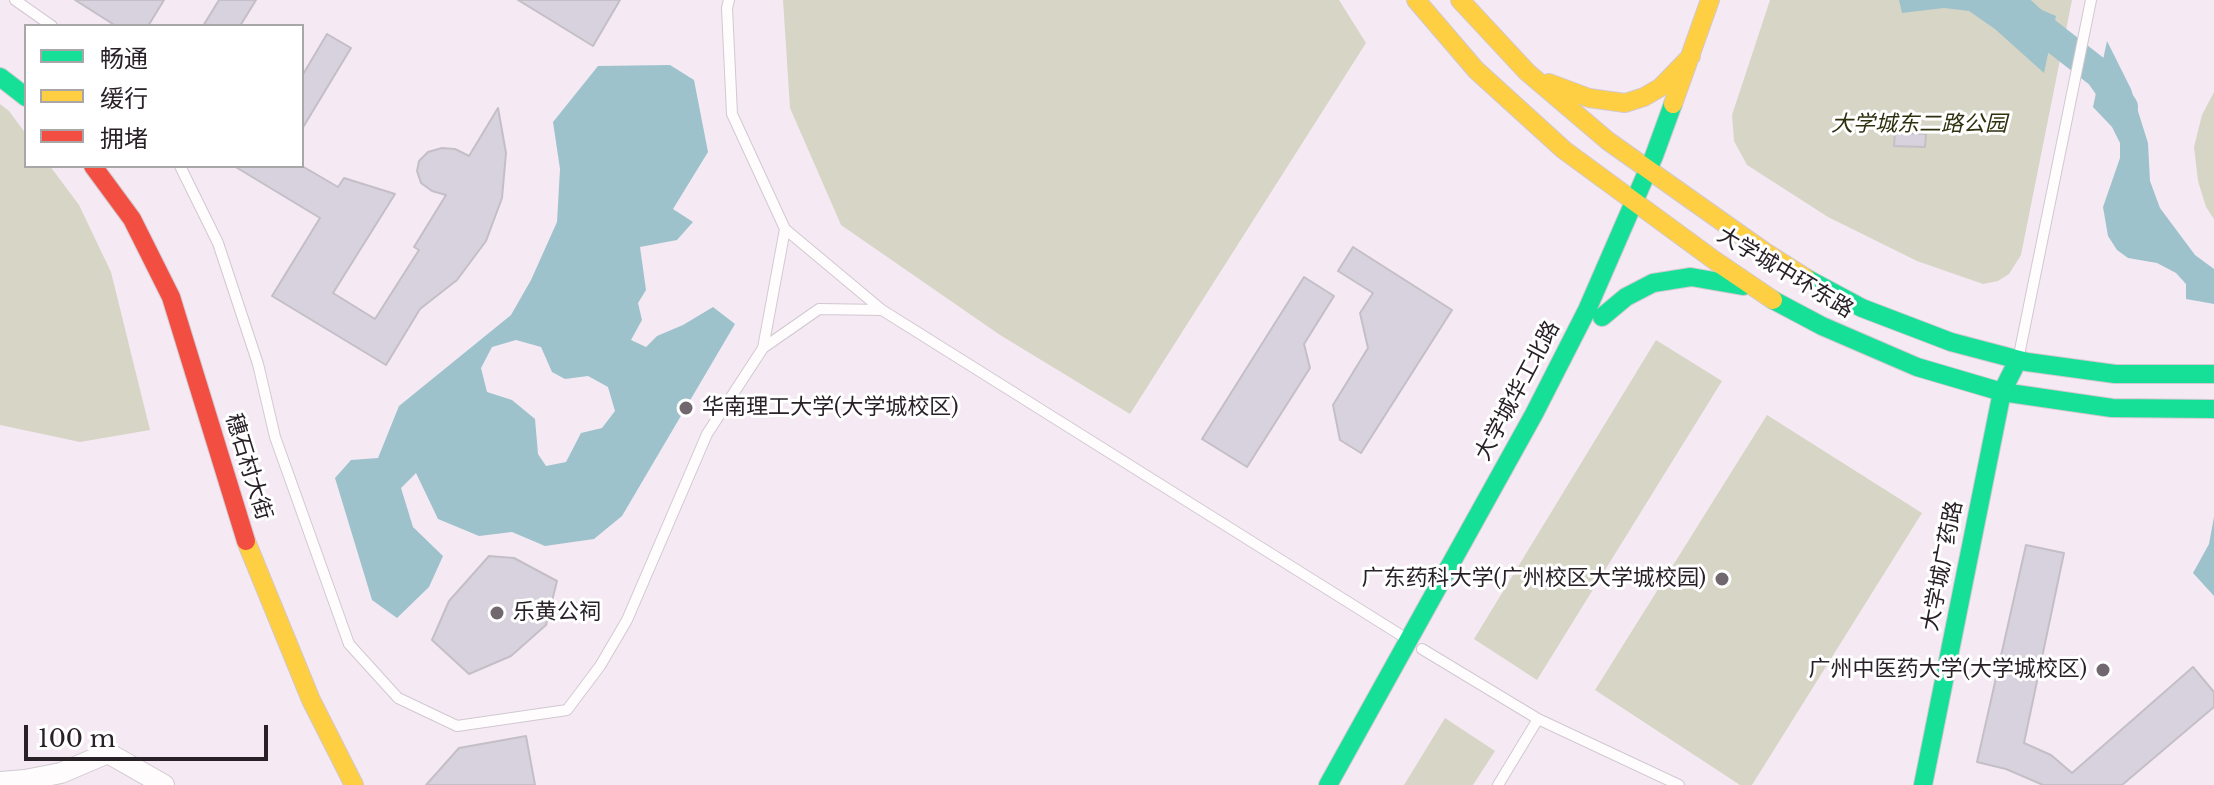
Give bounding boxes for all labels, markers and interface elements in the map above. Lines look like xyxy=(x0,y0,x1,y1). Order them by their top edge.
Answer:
legend xyxy=(24,24,304,168)
text: 畅通 xyxy=(100,44,148,73)
text: 缓行 xyxy=(100,84,148,113)
park label: 大学城东二路公园 xyxy=(1831,112,2007,138)
text: 拥堵 xyxy=(100,124,148,153)
street label: 大学城中环东路 xyxy=(1712,222,1858,324)
street label: 大学城华工北路 xyxy=(1470,317,1566,465)
place label: 华南理工大学(大学城校区) xyxy=(702,395,959,421)
marker: 华南理工大学(大学城校区) xyxy=(677,399,695,417)
street label: 穗石村大街 xyxy=(219,411,277,523)
street label: 大学城广药路 xyxy=(1917,499,1969,633)
place label: 广东药科大学(广州校区大学城校园) xyxy=(1361,566,1706,592)
marker: 广东药科大学(广州校区大学城校园) xyxy=(1713,570,1731,588)
place label: 乐黄公祠 xyxy=(513,600,601,626)
marker: 乐黄公祠 xyxy=(488,604,506,622)
place label: 广州中医药大学(大学城校区) xyxy=(1808,657,2087,683)
marker: 广州中医药大学(大学城校区) xyxy=(2094,661,2112,679)
scale bar xyxy=(28,709,272,759)
text: 100 m xyxy=(38,724,116,753)

